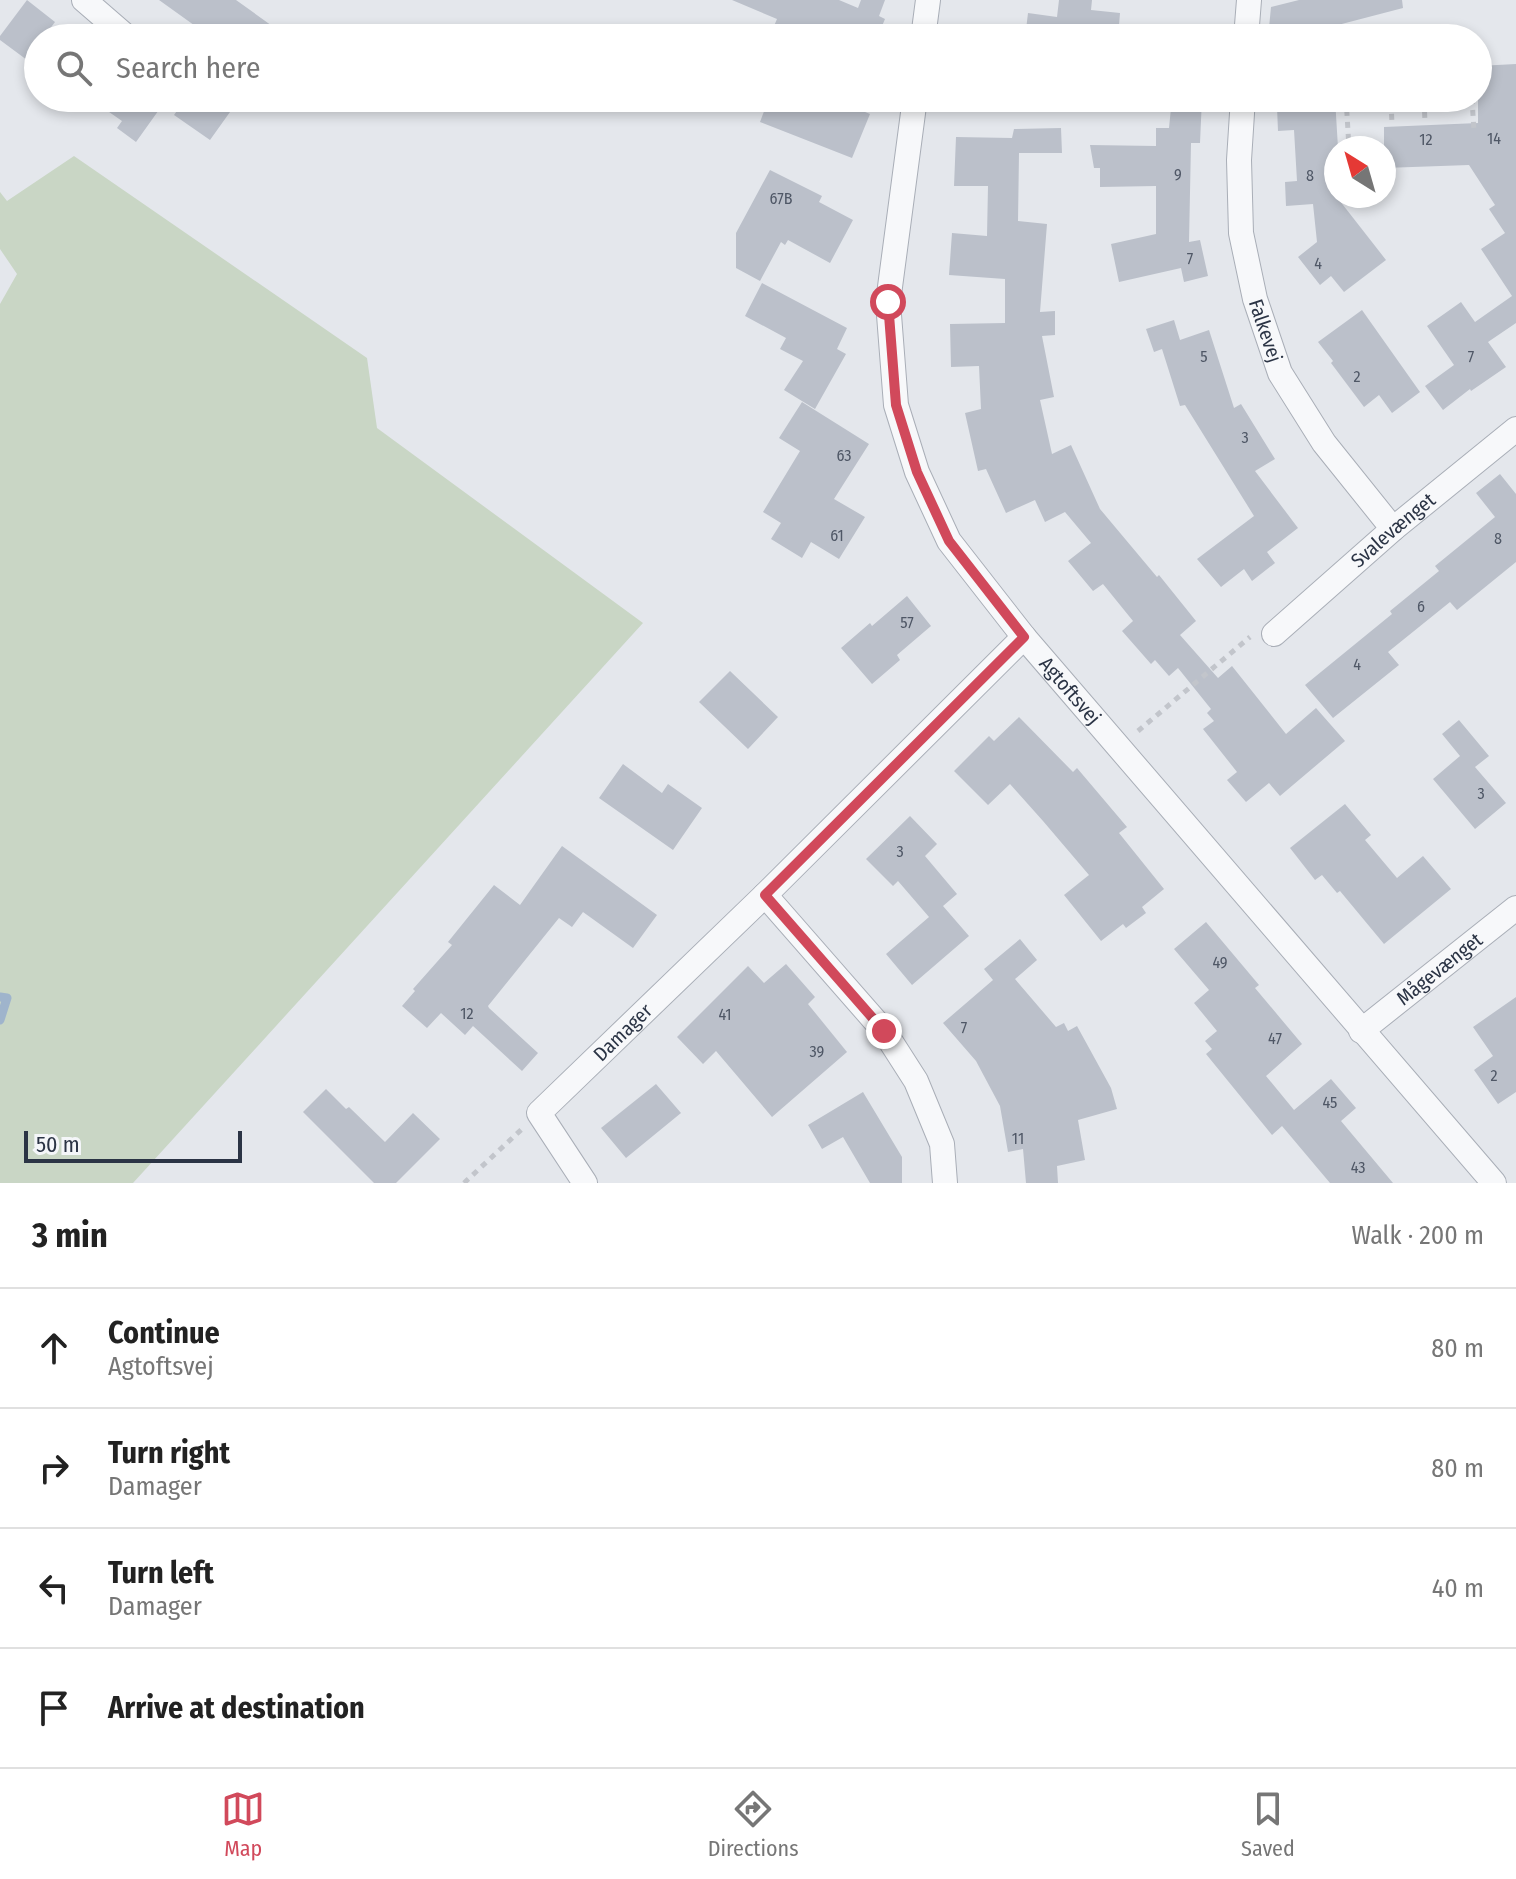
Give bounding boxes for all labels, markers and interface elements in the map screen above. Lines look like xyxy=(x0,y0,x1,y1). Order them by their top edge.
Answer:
search box xyxy=(24,24,1492,112)
icon: search xyxy=(52,46,96,90)
text: Search here xyxy=(116,50,261,86)
house number: 14 xyxy=(1487,129,1501,148)
house number: 12 xyxy=(1419,130,1433,149)
north arrow xyxy=(1324,136,1396,208)
house number: 9 xyxy=(1174,165,1182,184)
house number: 8 xyxy=(1306,166,1314,185)
house number: 67B xyxy=(770,189,793,208)
house number: 7 xyxy=(1187,249,1194,268)
house number: 4 xyxy=(1314,254,1322,273)
route start xyxy=(870,284,906,320)
street label: Falkevej xyxy=(1244,296,1287,365)
house number: 5 xyxy=(1200,347,1208,366)
house number: 7 xyxy=(1468,347,1475,366)
house number: 2 xyxy=(1353,367,1361,386)
house number: 3 xyxy=(1241,428,1249,447)
house number: 63 xyxy=(836,446,852,465)
street label: Svalevænget xyxy=(1346,487,1440,573)
house number: 61 xyxy=(830,526,844,545)
house number: 8 xyxy=(1494,529,1502,548)
house number: 6 xyxy=(1417,597,1425,616)
house number: 57 xyxy=(900,613,914,632)
street label: Agtoftsvej xyxy=(1035,652,1106,729)
house number: 4 xyxy=(1353,655,1361,674)
house number: 3 xyxy=(1477,784,1485,803)
house number: 3 xyxy=(896,842,904,861)
street label: Mågevænget xyxy=(1392,927,1487,1010)
house number: 49 xyxy=(1212,953,1228,972)
street label: Damager xyxy=(588,999,657,1066)
house number: 12 xyxy=(460,1004,474,1023)
house number: 41 xyxy=(718,1005,732,1024)
route end xyxy=(866,1013,902,1049)
house number: 7 xyxy=(961,1018,968,1037)
house number: 47 xyxy=(1268,1029,1282,1048)
house number: 39 xyxy=(810,1042,825,1061)
house number: 2 xyxy=(1490,1066,1498,1085)
house number: 45 xyxy=(1323,1093,1337,1112)
scale bar xyxy=(24,1127,242,1163)
house number: 11 xyxy=(1012,1129,1024,1148)
text: 50 m xyxy=(36,1131,80,1158)
house number: 43 xyxy=(1351,1158,1365,1177)
text: 3 min xyxy=(32,1215,108,1256)
text: Walk · 200 m xyxy=(1351,1220,1484,1251)
text: Continue xyxy=(108,1315,220,1351)
icon: ahead xyxy=(32,1326,76,1370)
text: 80 m xyxy=(1431,1333,1484,1364)
text: Agtoftsvej xyxy=(108,1351,214,1382)
text: Turn right xyxy=(108,1435,230,1471)
icon: right xyxy=(32,1446,76,1490)
text: 80 m xyxy=(1431,1453,1484,1484)
text: Damager xyxy=(108,1471,202,1502)
text: Turn left xyxy=(108,1555,214,1591)
icon: left xyxy=(32,1566,76,1610)
text: 40 m xyxy=(1432,1573,1484,1604)
text: Damager xyxy=(108,1591,202,1622)
icon: arrive xyxy=(32,1686,76,1730)
text: Arrive at destination xyxy=(108,1690,365,1726)
tab: Map xyxy=(221,1787,265,1862)
tab: Directions xyxy=(708,1787,799,1862)
tab: Saved xyxy=(1241,1787,1295,1862)

